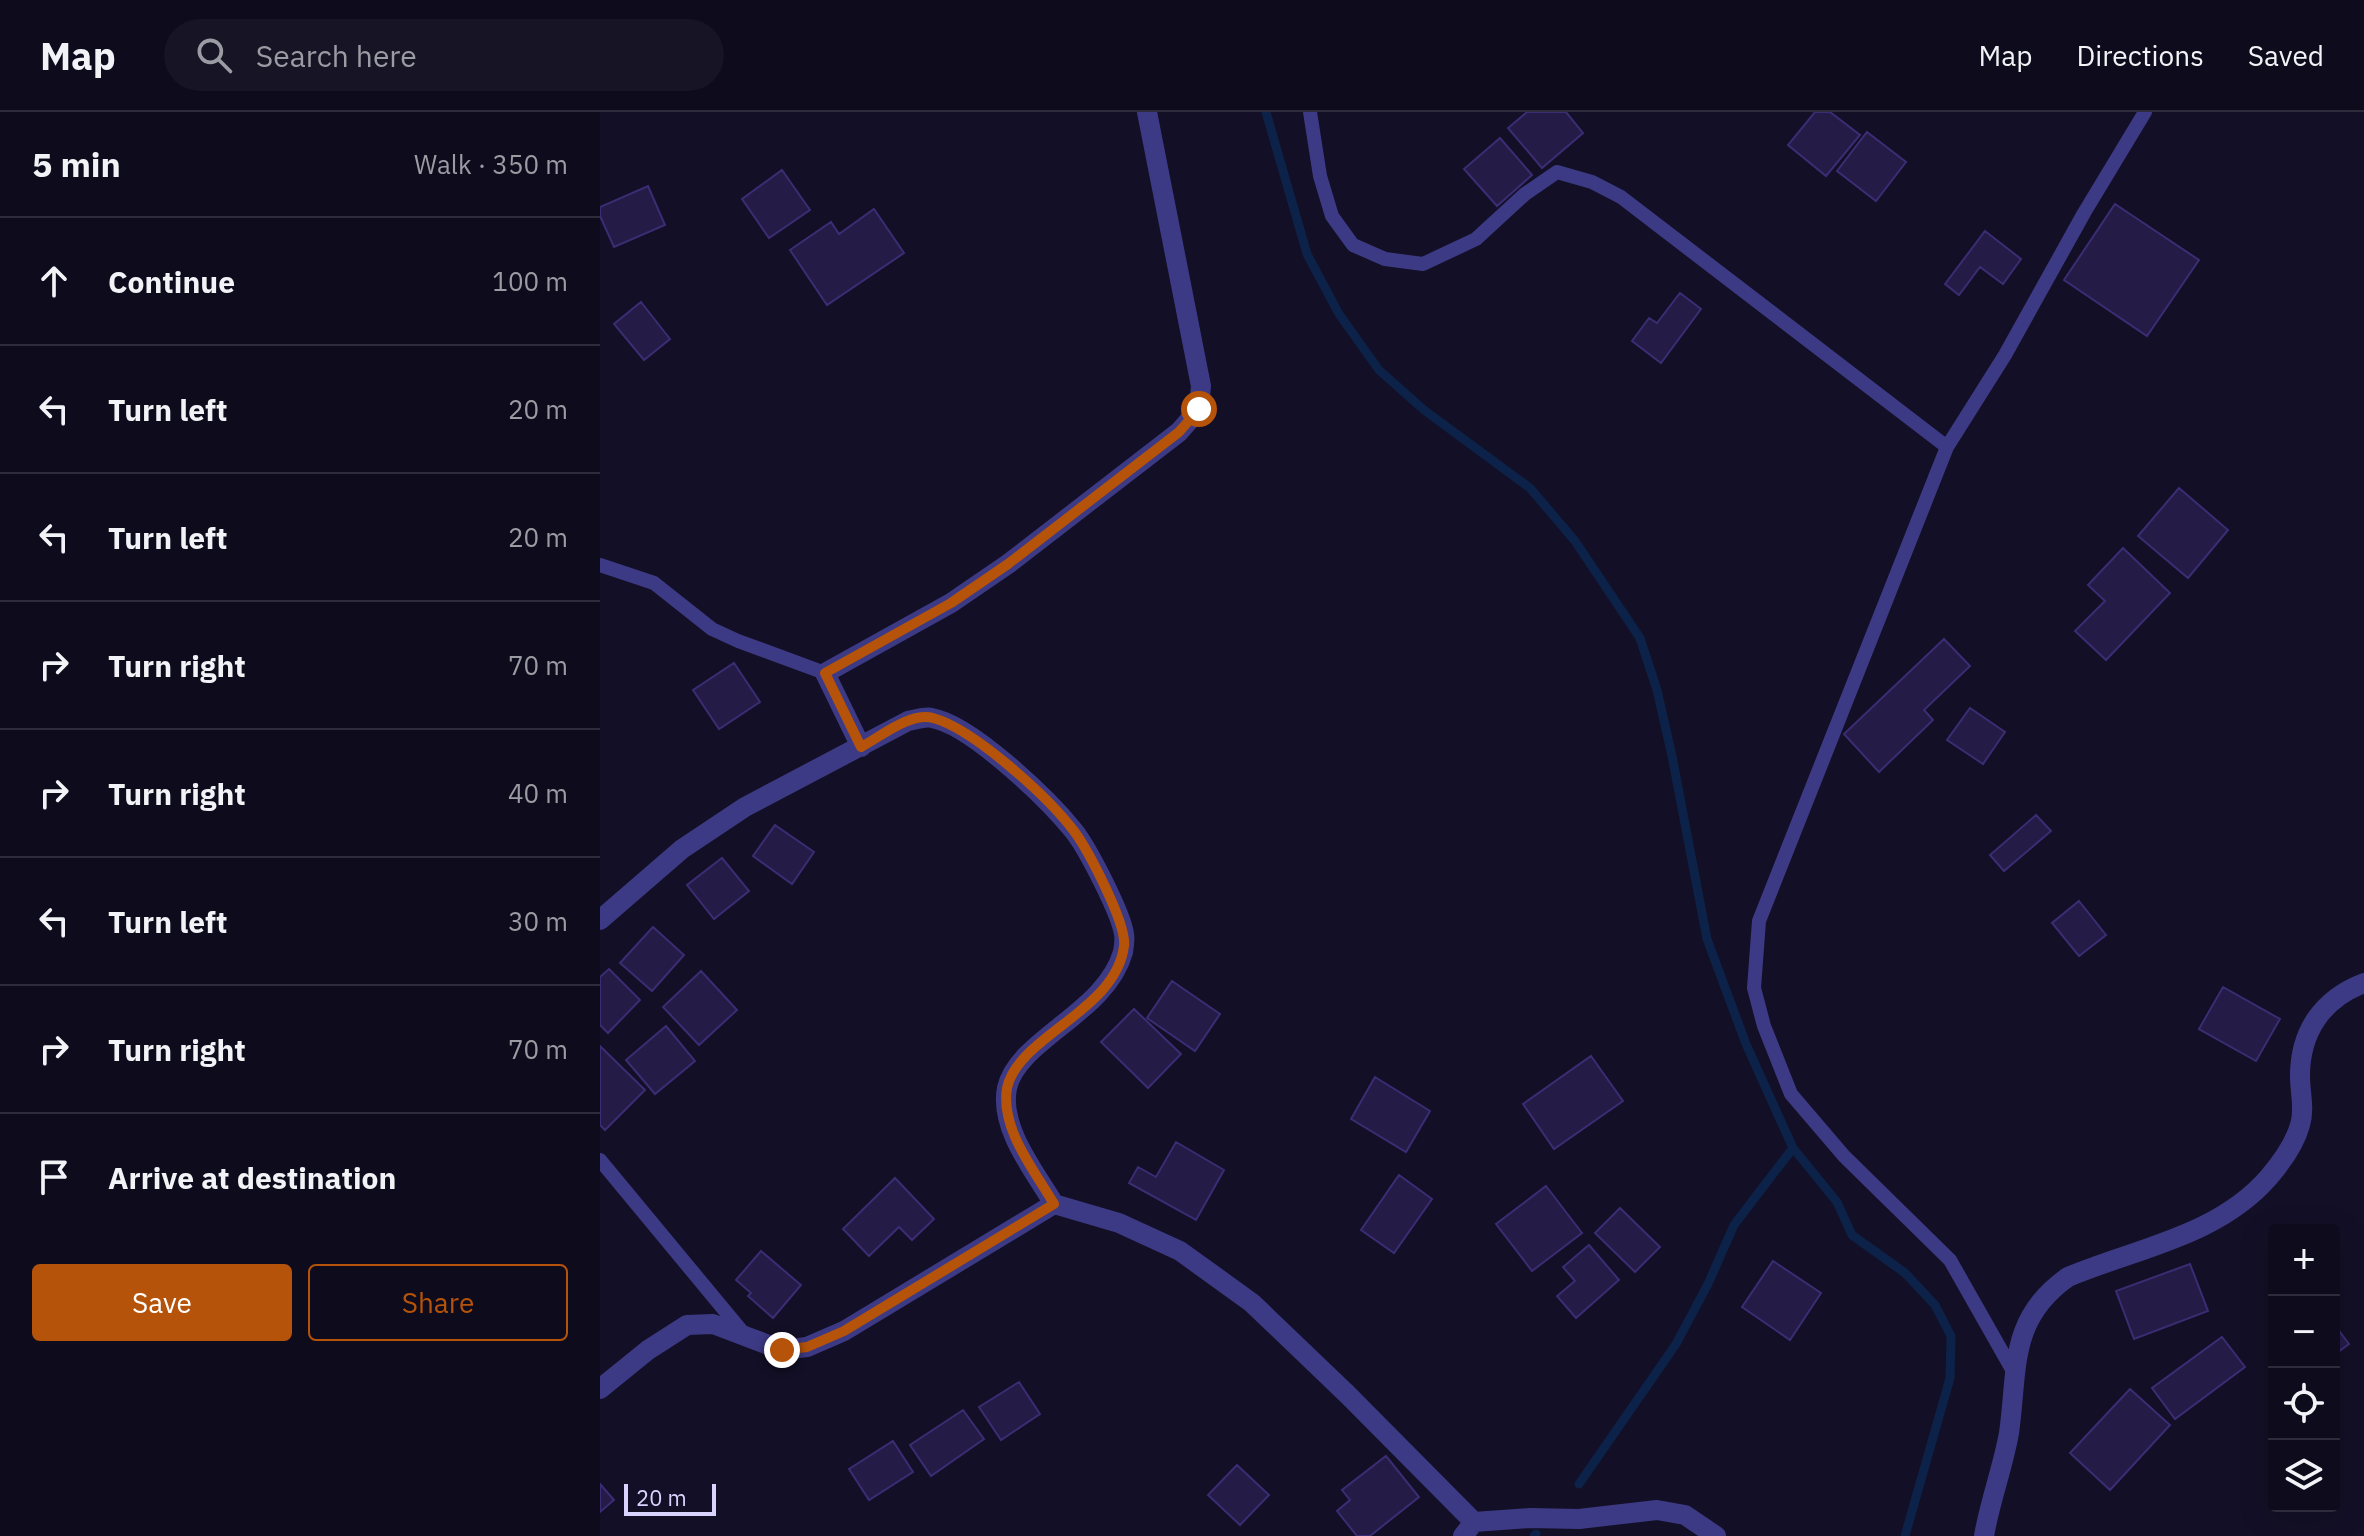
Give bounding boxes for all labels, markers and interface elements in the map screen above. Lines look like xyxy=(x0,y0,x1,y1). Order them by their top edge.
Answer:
search box xyxy=(164,19,724,91)
text: Map xyxy=(40,31,116,80)
icon: search xyxy=(192,33,236,77)
text: Search here xyxy=(256,36,417,75)
text: Map xyxy=(1978,37,2032,74)
text: Directions xyxy=(2076,37,2204,74)
text: Saved xyxy=(2248,37,2324,74)
text: 5 min xyxy=(32,142,121,186)
text: Walk · 350 m xyxy=(414,147,568,181)
icon: ahead xyxy=(32,259,76,303)
text: Continue xyxy=(108,262,235,301)
text: 100 m xyxy=(492,264,568,298)
icon: left xyxy=(32,387,76,431)
text: Turn left xyxy=(108,390,227,429)
route start xyxy=(1181,391,1217,427)
text: 20 m xyxy=(508,392,568,426)
icon: left xyxy=(32,515,76,559)
text: Turn left xyxy=(108,518,227,557)
text: 20 m xyxy=(508,520,568,554)
icon: right xyxy=(32,643,76,687)
text: Turn right xyxy=(108,646,246,685)
text: 70 m xyxy=(508,648,568,682)
icon: right xyxy=(32,771,76,815)
text: Turn right xyxy=(108,774,246,813)
text: 40 m xyxy=(508,776,568,810)
icon: left xyxy=(32,899,76,943)
text: Turn left xyxy=(108,902,227,941)
text: 30 m xyxy=(508,904,568,938)
icon: right xyxy=(32,1027,76,1071)
text: Turn right xyxy=(108,1030,246,1069)
text: 70 m xyxy=(508,1032,568,1066)
icon: arrive xyxy=(32,1155,76,1199)
text: Arrive at destination xyxy=(108,1158,396,1197)
map controls xyxy=(2268,1224,2340,1512)
button: + xyxy=(2268,1224,2340,1296)
button: Save xyxy=(32,1264,292,1341)
button: Share xyxy=(308,1264,568,1341)
button: − xyxy=(2268,1296,2340,1368)
route end xyxy=(764,1332,800,1368)
button: locate xyxy=(2268,1368,2340,1440)
button: layers xyxy=(2268,1440,2340,1512)
scale bar xyxy=(624,1480,716,1516)
text: 20 m xyxy=(636,1483,687,1512)

